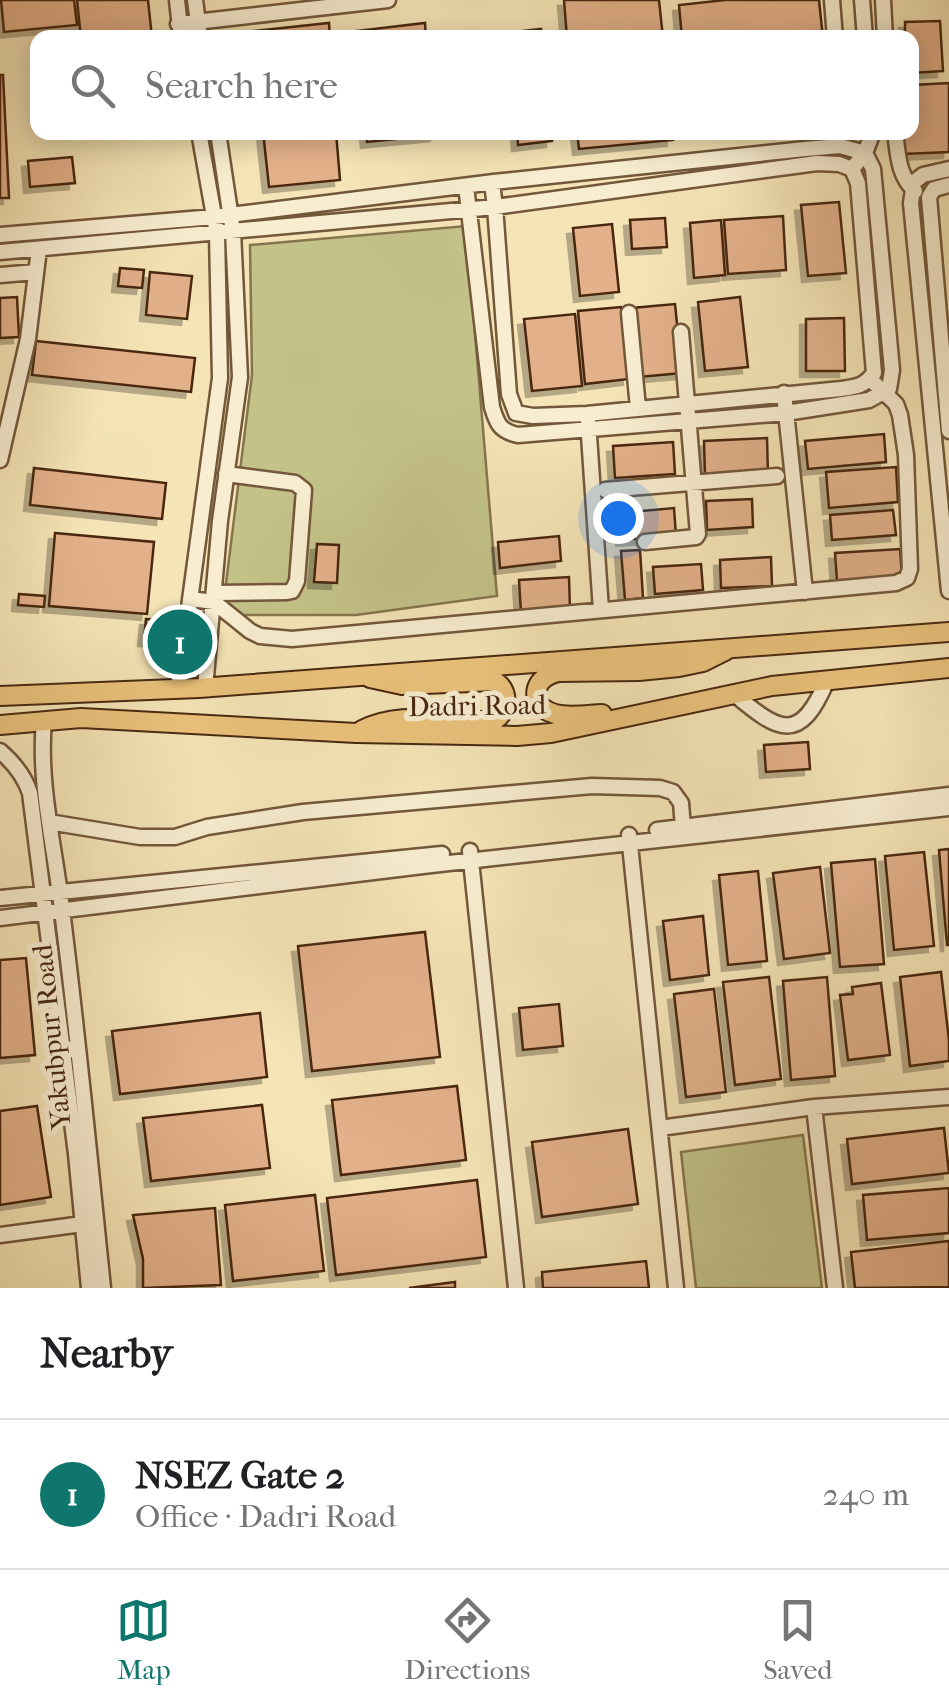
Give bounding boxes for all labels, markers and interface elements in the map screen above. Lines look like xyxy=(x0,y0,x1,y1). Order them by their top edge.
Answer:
search box xyxy=(30,30,919,140)
icon: search xyxy=(65,58,120,113)
text: Search here xyxy=(145,63,338,108)
your location xyxy=(593,493,644,544)
pin: 1 xyxy=(148,604,212,680)
street label: Dadri Road xyxy=(408,688,547,723)
street label: Yakubpur Road xyxy=(25,942,78,1132)
text: Nearby xyxy=(40,1329,172,1378)
text: NSEZ Gate 2 xyxy=(135,1453,345,1498)
text: 1 xyxy=(67,1476,78,1513)
text: 240 m xyxy=(823,1476,909,1513)
text: Office · Dadri Road xyxy=(135,1498,396,1535)
tab: Map xyxy=(116,1593,171,1686)
tab: Directions xyxy=(404,1593,530,1686)
tab: Saved xyxy=(763,1593,833,1686)

